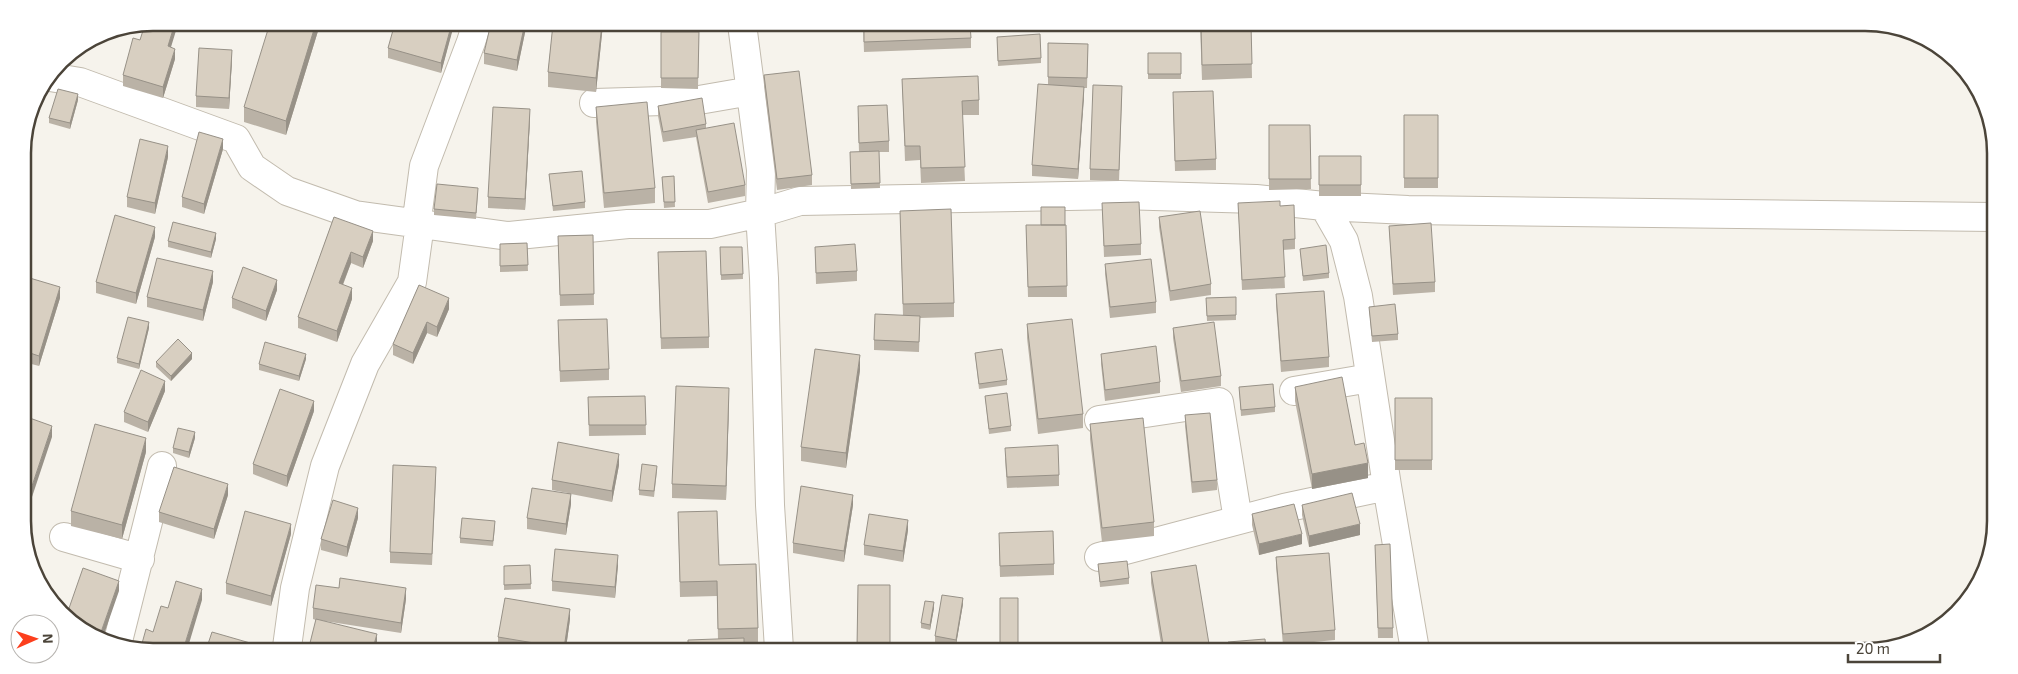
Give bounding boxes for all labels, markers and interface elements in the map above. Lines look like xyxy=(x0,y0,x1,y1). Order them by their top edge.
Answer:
north arrow xyxy=(10,614,60,664)
scale bar xyxy=(1848,632,1940,664)
text: N xyxy=(40,633,57,644)
text: 20 m xyxy=(1856,639,1890,657)

